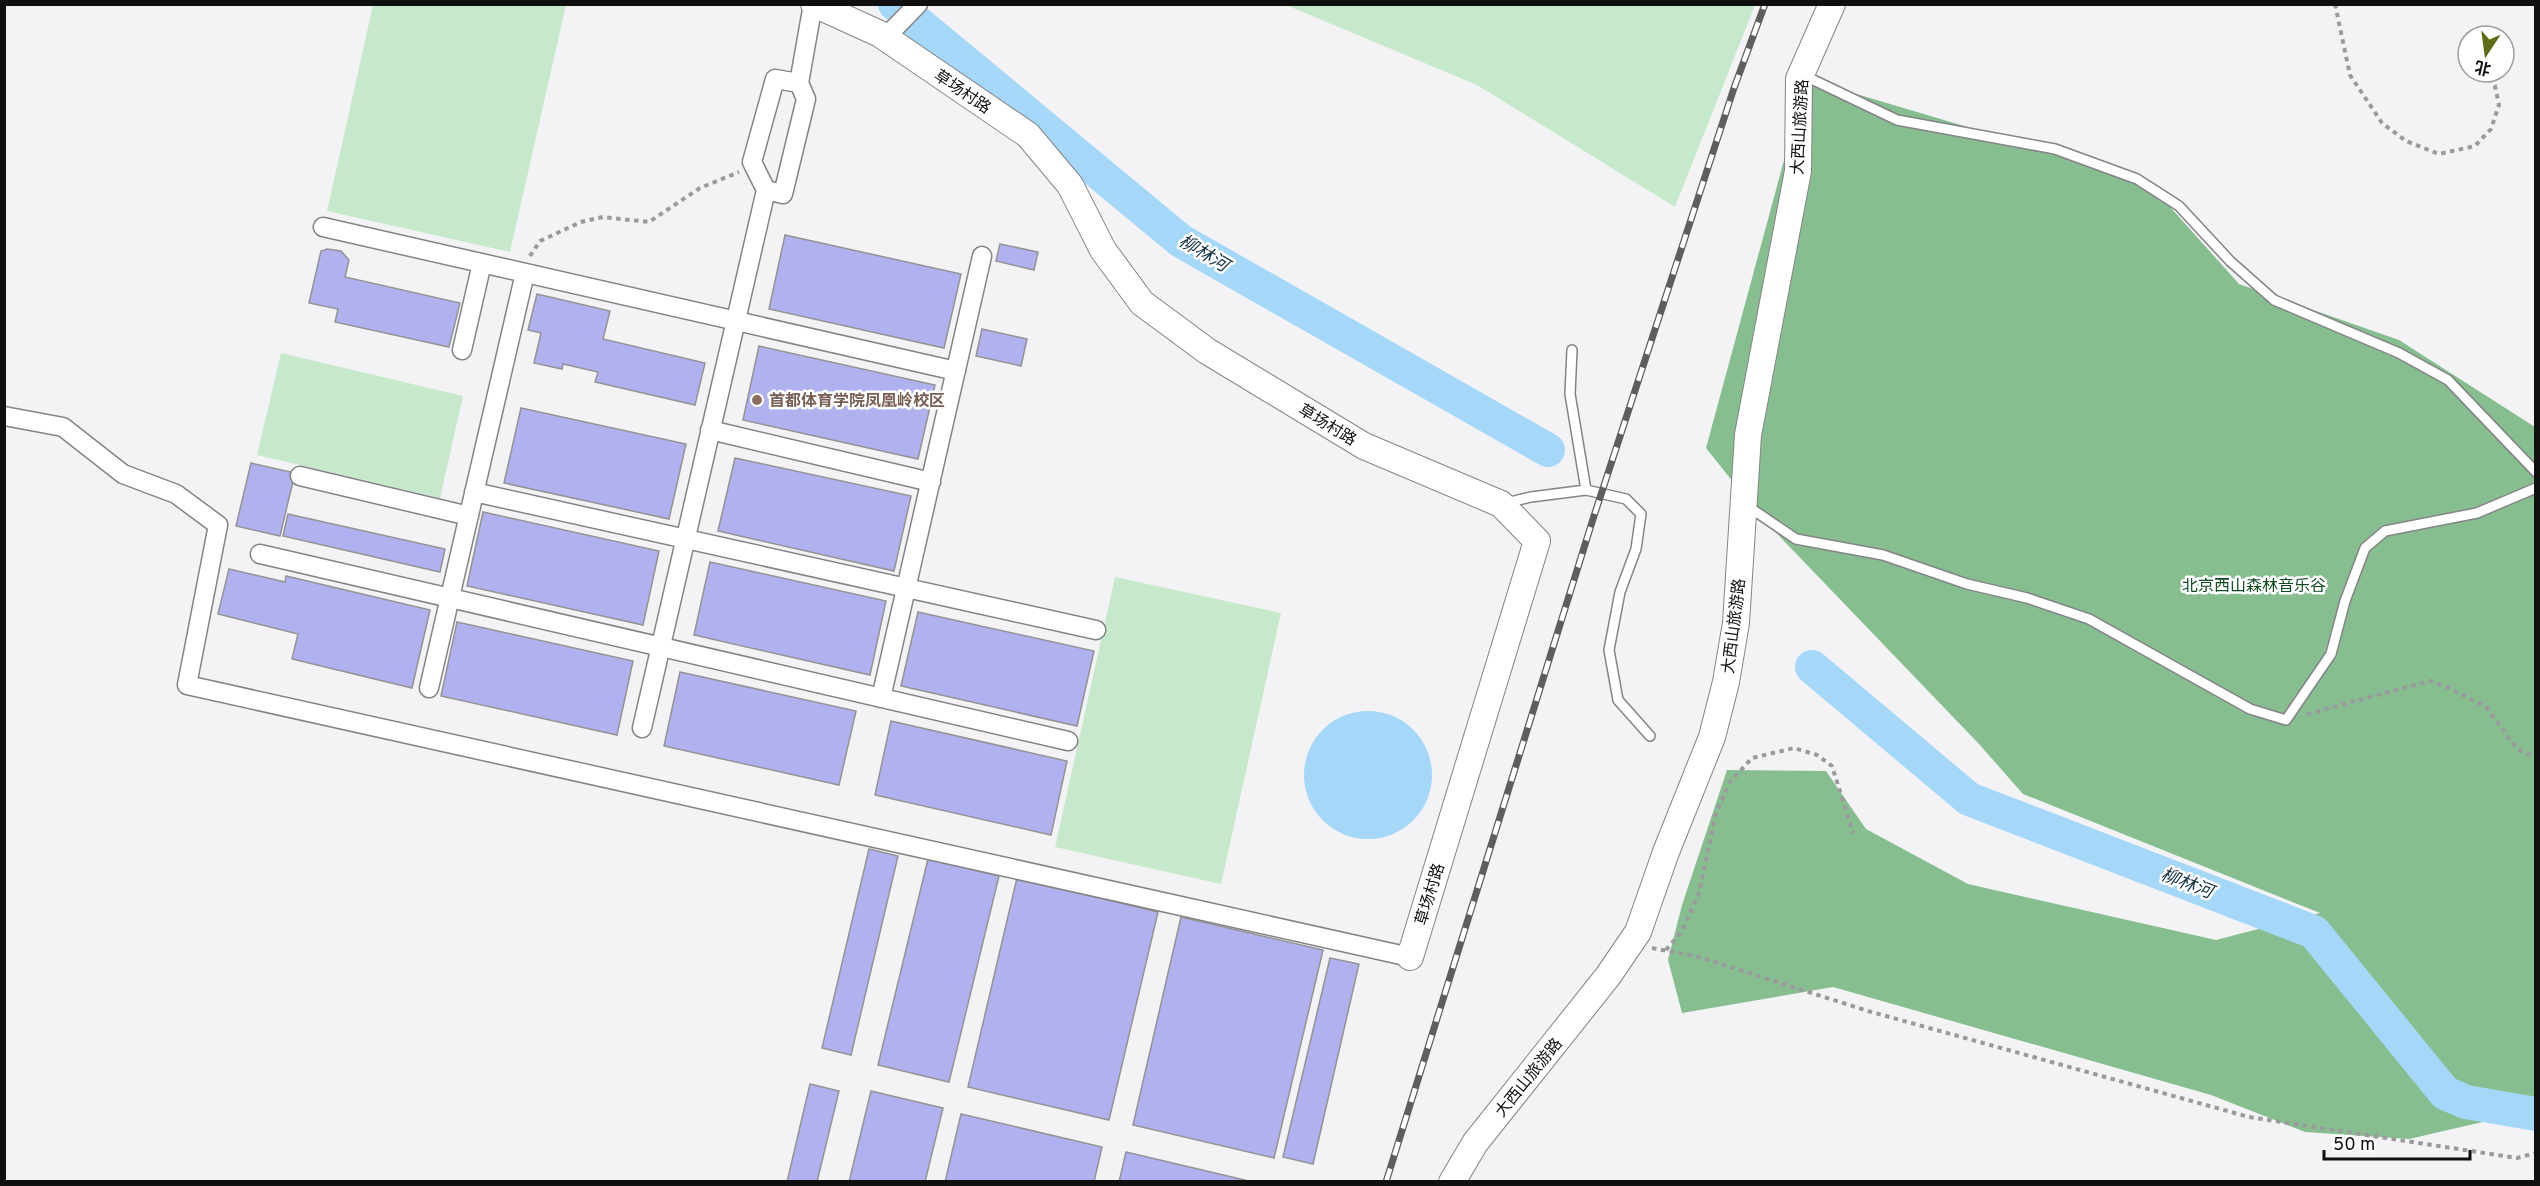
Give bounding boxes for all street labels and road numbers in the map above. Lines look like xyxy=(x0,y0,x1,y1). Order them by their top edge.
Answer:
street label: 草场村路 xyxy=(930,66,994,119)
street label: 大西山旅游路 xyxy=(1788,79,1813,176)
street label: 草场村路 xyxy=(1294,401,1360,451)
street label: 大西山旅游路 xyxy=(1719,577,1751,675)
street label: 草场村路 xyxy=(1412,861,1450,928)
street label: 大西山旅游路 xyxy=(1492,1035,1568,1122)

